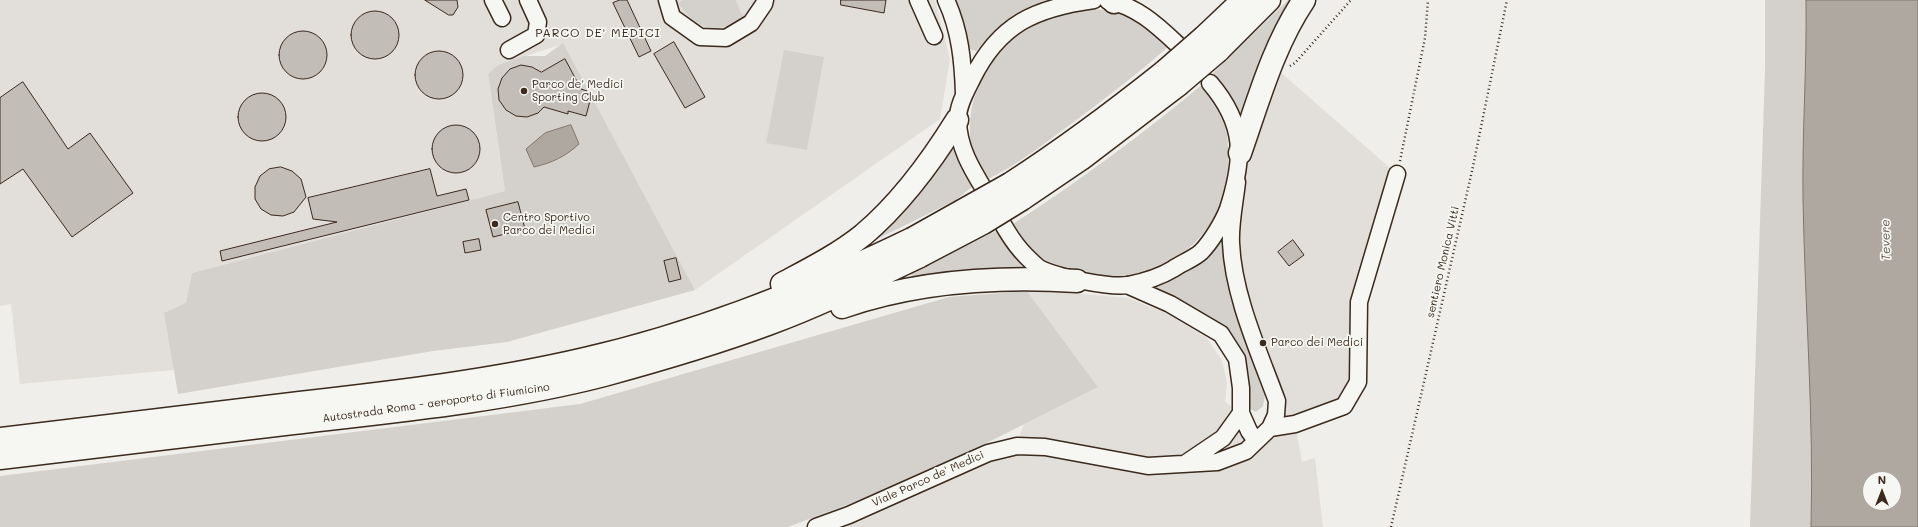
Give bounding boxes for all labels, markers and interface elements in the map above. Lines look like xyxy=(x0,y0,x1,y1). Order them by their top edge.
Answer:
district label: PARCO DE' MEDICI xyxy=(535,26,661,40)
place label: Parco de' Medici Sporting Club xyxy=(532,78,623,104)
marker: Parco de' Medici Sporting Club xyxy=(519,86,529,96)
street label: sentiero Monica Vitti xyxy=(1424,205,1462,319)
place label: Centro Sportivo Parco dei Medici xyxy=(503,211,595,237)
marker: Centro Sportivo Parco dei Medici xyxy=(490,219,500,229)
water label: Tevere xyxy=(1878,219,1894,261)
place label: Parco dei Medici xyxy=(1271,336,1363,350)
marker: Parco dei Medici xyxy=(1258,338,1268,348)
street label: Autostrada Roma - aeroporto di Fiumicino xyxy=(322,381,550,425)
street label: Viale Parco de' Medici xyxy=(870,448,986,510)
north arrow xyxy=(1862,471,1902,511)
text: N xyxy=(1878,472,1886,487)

